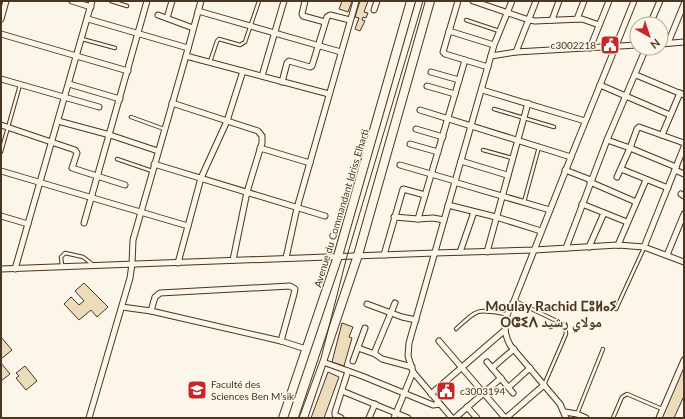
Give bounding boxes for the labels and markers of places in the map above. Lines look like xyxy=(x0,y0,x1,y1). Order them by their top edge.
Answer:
public building icon: c3002218 xyxy=(599,34,621,56)
place label: c3002218 xyxy=(551,39,596,51)
place label: Faculté des Sciences Ben M'sik xyxy=(211,378,295,402)
school or university icon: Faculté des Sciences Ben M'sik xyxy=(186,379,208,401)
public building icon: c3003194 xyxy=(435,380,457,402)
place label: c3003194 xyxy=(460,385,506,397)

